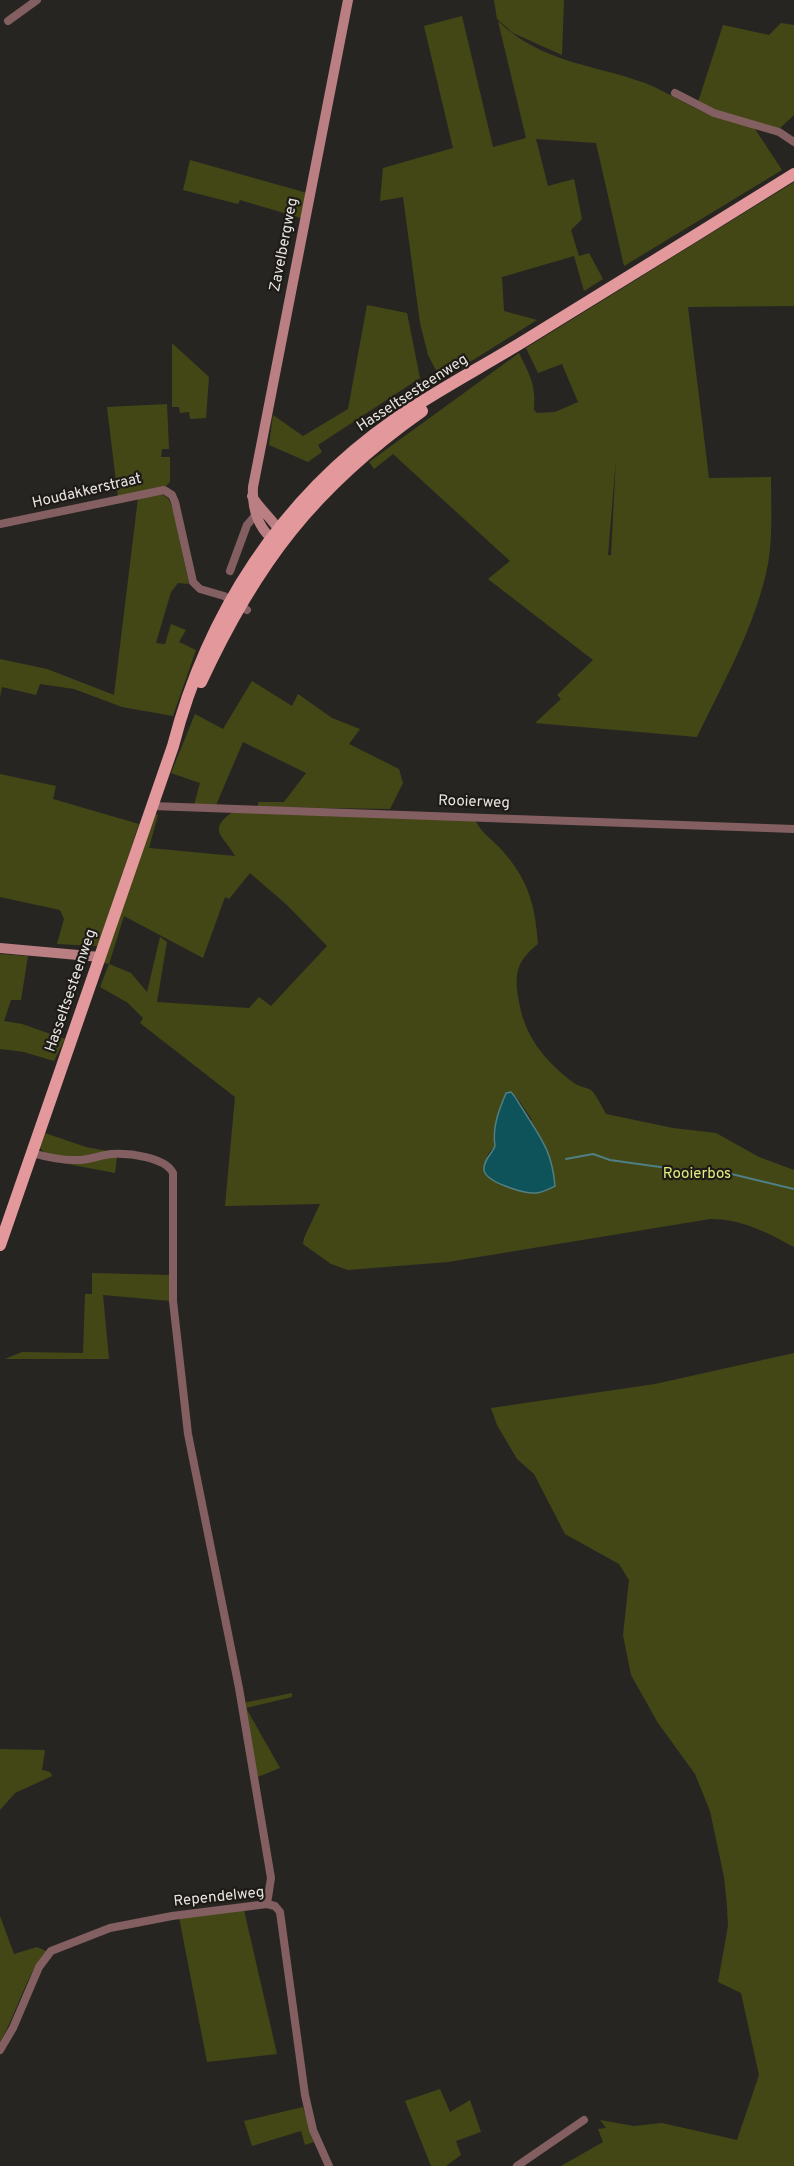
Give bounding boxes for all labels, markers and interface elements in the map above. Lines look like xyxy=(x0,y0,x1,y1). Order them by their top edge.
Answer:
street label: Zavelbergweg xyxy=(267,196,303,294)
street label: Hasseltsesteenweg xyxy=(354,351,472,437)
street label: Houdakkerstraat xyxy=(31,471,143,513)
street label: Rooierweg xyxy=(438,793,510,813)
street label: Hasseltsesteenweg xyxy=(43,927,101,1055)
park label: Rooierbos xyxy=(663,1166,731,1184)
street label: Rependelweg xyxy=(173,1884,265,1912)

